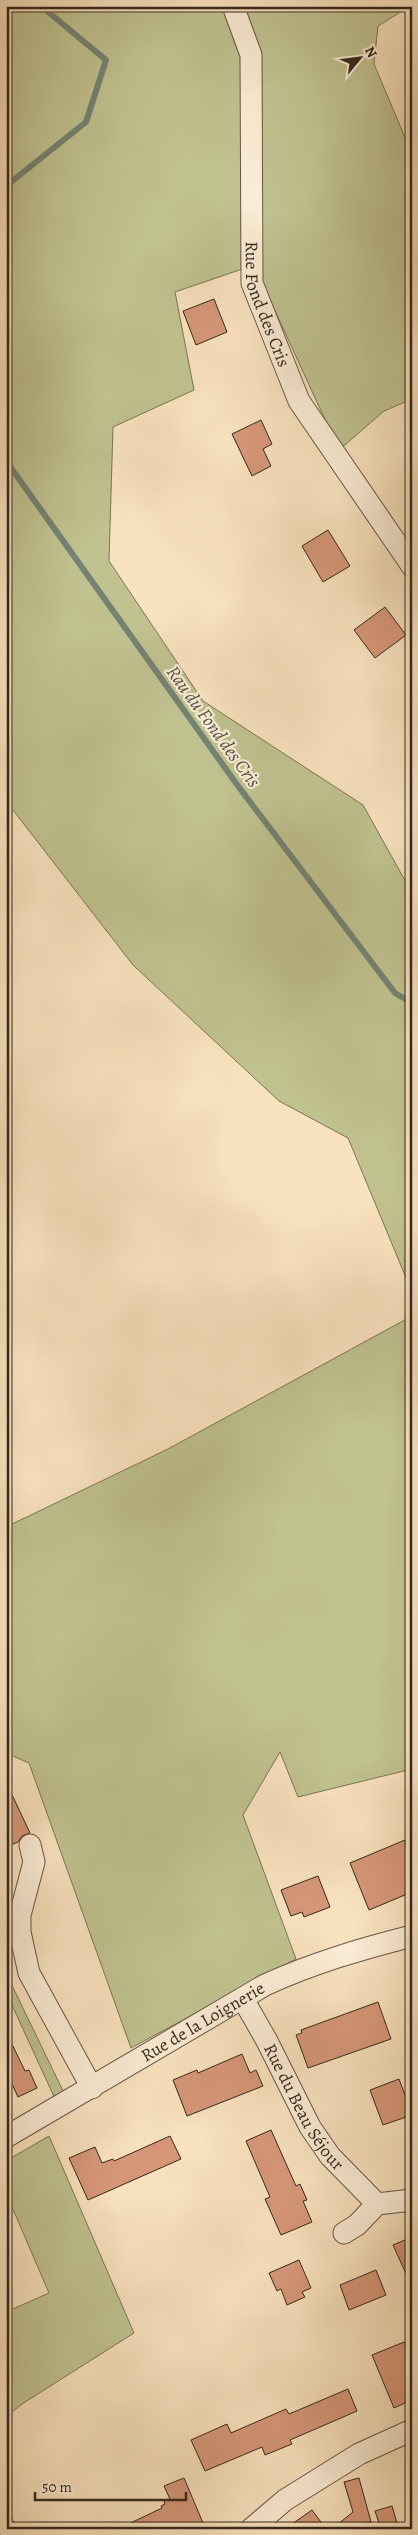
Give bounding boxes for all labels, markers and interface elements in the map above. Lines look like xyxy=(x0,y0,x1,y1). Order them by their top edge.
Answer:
north arrow xyxy=(336,32,386,82)
text: N xyxy=(360,43,382,61)
street label: Rue Fond des Cris xyxy=(240,241,296,370)
water label: Rau du Fond des Cris xyxy=(160,660,267,793)
street label: Rue de la Loignerie xyxy=(136,1976,269,2067)
street label: Rue du Beau Séjour xyxy=(258,2039,350,2176)
scale bar xyxy=(35,2470,186,2502)
text: 50 m xyxy=(42,2477,72,2497)

